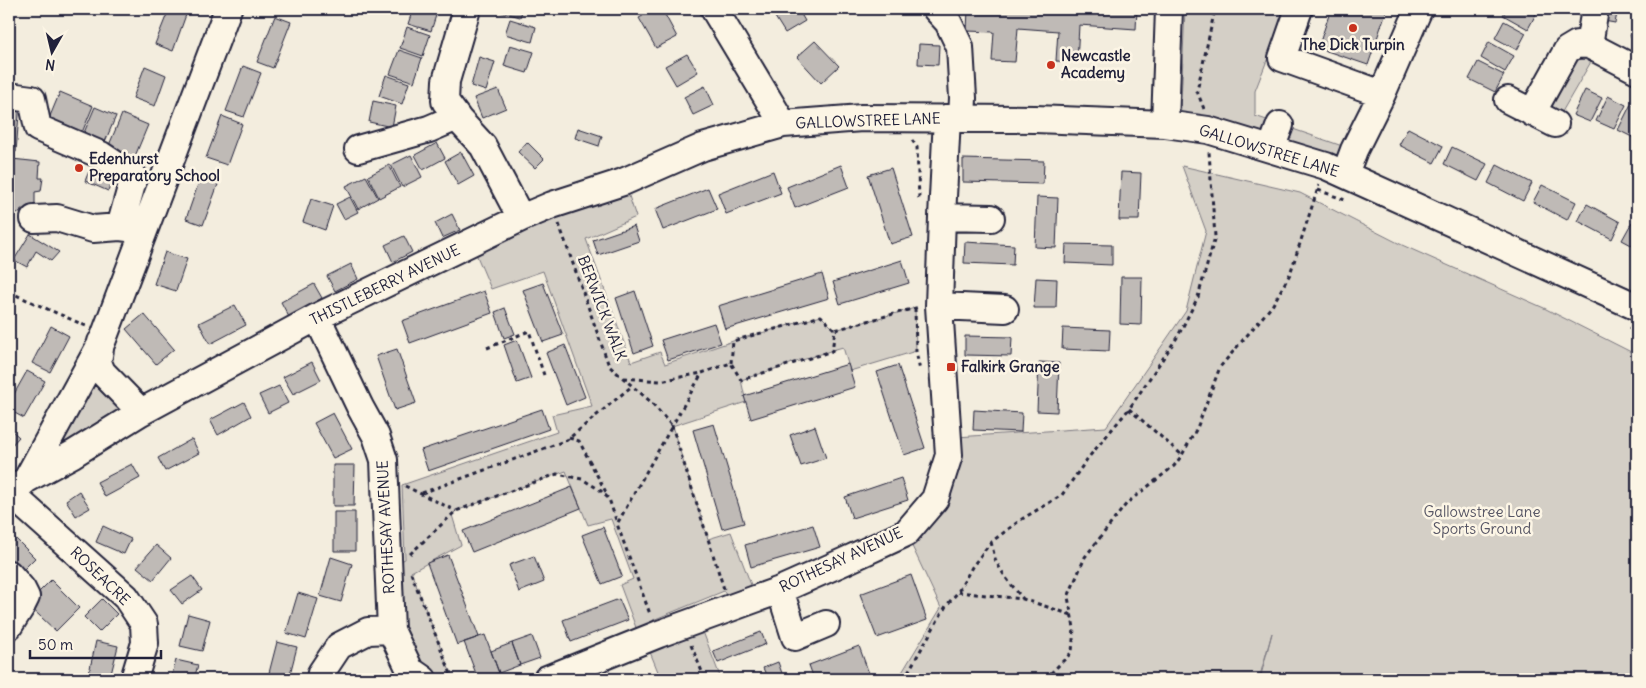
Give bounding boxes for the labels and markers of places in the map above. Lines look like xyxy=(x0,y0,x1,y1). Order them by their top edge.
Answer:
marker: The Dick Turpin xyxy=(1347,22,1359,34)
place label: The Dick Turpin xyxy=(1301,35,1405,55)
place label: Newcastle Academy xyxy=(1061,46,1131,83)
marker: Newcastle Academy xyxy=(1045,59,1057,71)
place label: Edenhurst Preparatory School xyxy=(89,149,220,186)
marker: Edenhurst Preparatory School xyxy=(73,162,85,174)
place label: Falkirk Grange xyxy=(961,357,1060,377)
marker: Falkirk Grange xyxy=(945,361,957,373)

